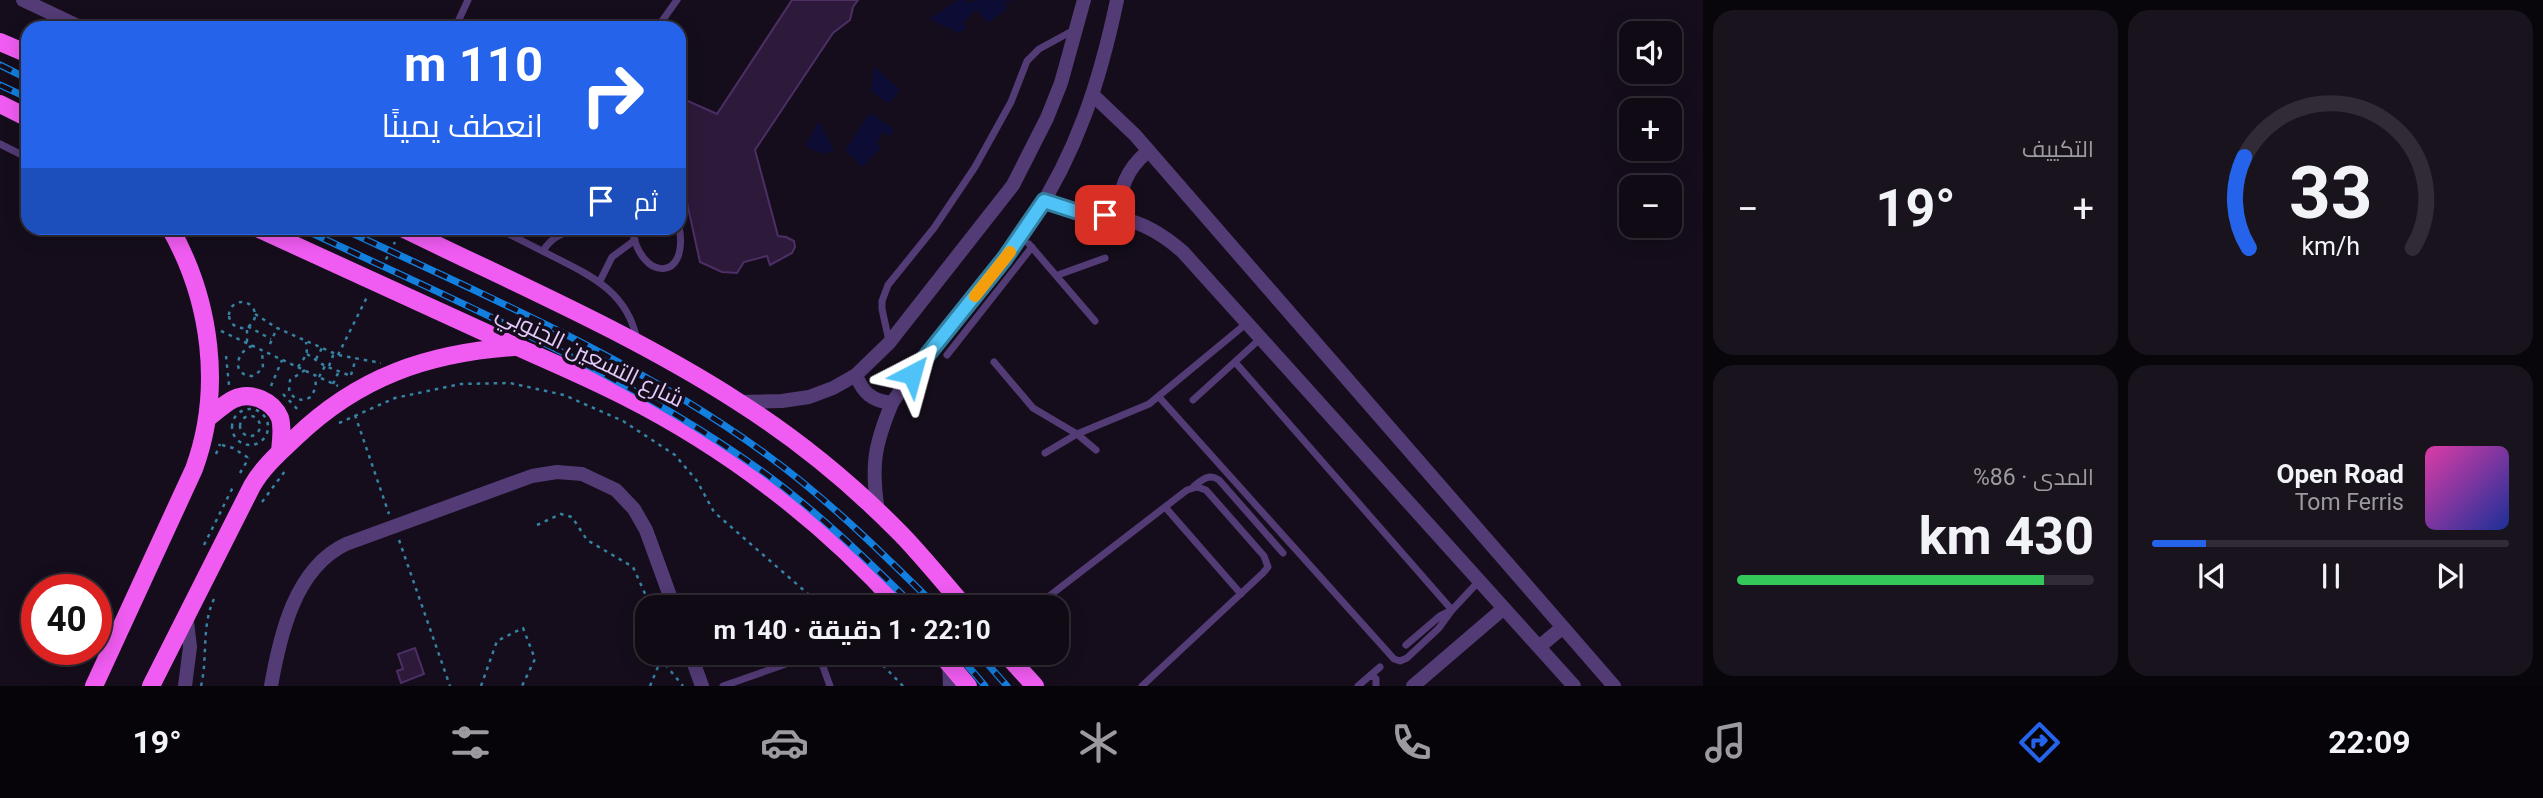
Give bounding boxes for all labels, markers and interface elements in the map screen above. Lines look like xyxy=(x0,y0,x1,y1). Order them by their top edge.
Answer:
map controls xyxy=(1619,21,1682,238)
button: sound xyxy=(1619,21,1682,84)
text: 110 m xyxy=(404,36,543,93)
icon: right xyxy=(567,49,658,140)
button: + xyxy=(1619,98,1682,161)
text: انعطف يمينًا xyxy=(381,107,543,145)
text: التكييف xyxy=(2022,136,2094,163)
text: 33 xyxy=(2289,151,2372,237)
button: − xyxy=(1619,175,1682,238)
text: 19° xyxy=(1876,178,1956,239)
icon: arrive xyxy=(582,182,620,220)
pin xyxy=(1075,185,1135,245)
text: ثم xyxy=(634,187,658,217)
text: − xyxy=(1737,187,1759,231)
text: + xyxy=(2072,187,2094,231)
icon: arrive xyxy=(1086,196,1124,234)
text: km/h xyxy=(2301,232,2360,261)
street label: شارع التسعين الجنوبي xyxy=(490,299,688,417)
position arrow xyxy=(875,337,949,411)
text: Open Road xyxy=(2276,459,2404,489)
text: المدى · 86% xyxy=(1973,464,2094,491)
text: Tom Ferris xyxy=(2295,489,2404,516)
text: 430 km xyxy=(1919,506,2094,567)
icon: previous xyxy=(2193,557,2231,595)
icon: pause xyxy=(2312,557,2350,595)
icon: next xyxy=(2431,557,2469,595)
speed limit sign: 40 xyxy=(21,574,112,665)
text: 22:10 · 1 دقيقة · 140 m xyxy=(713,615,991,645)
icon: filters xyxy=(446,718,495,767)
icon: car xyxy=(760,718,809,767)
icon: climate xyxy=(1074,718,1123,767)
icon: phone xyxy=(1387,718,1436,767)
icon: music xyxy=(1701,718,1750,767)
icon: directions xyxy=(2015,718,2064,767)
text: 19° xyxy=(132,723,182,761)
text: 22:09 xyxy=(2328,723,2411,761)

